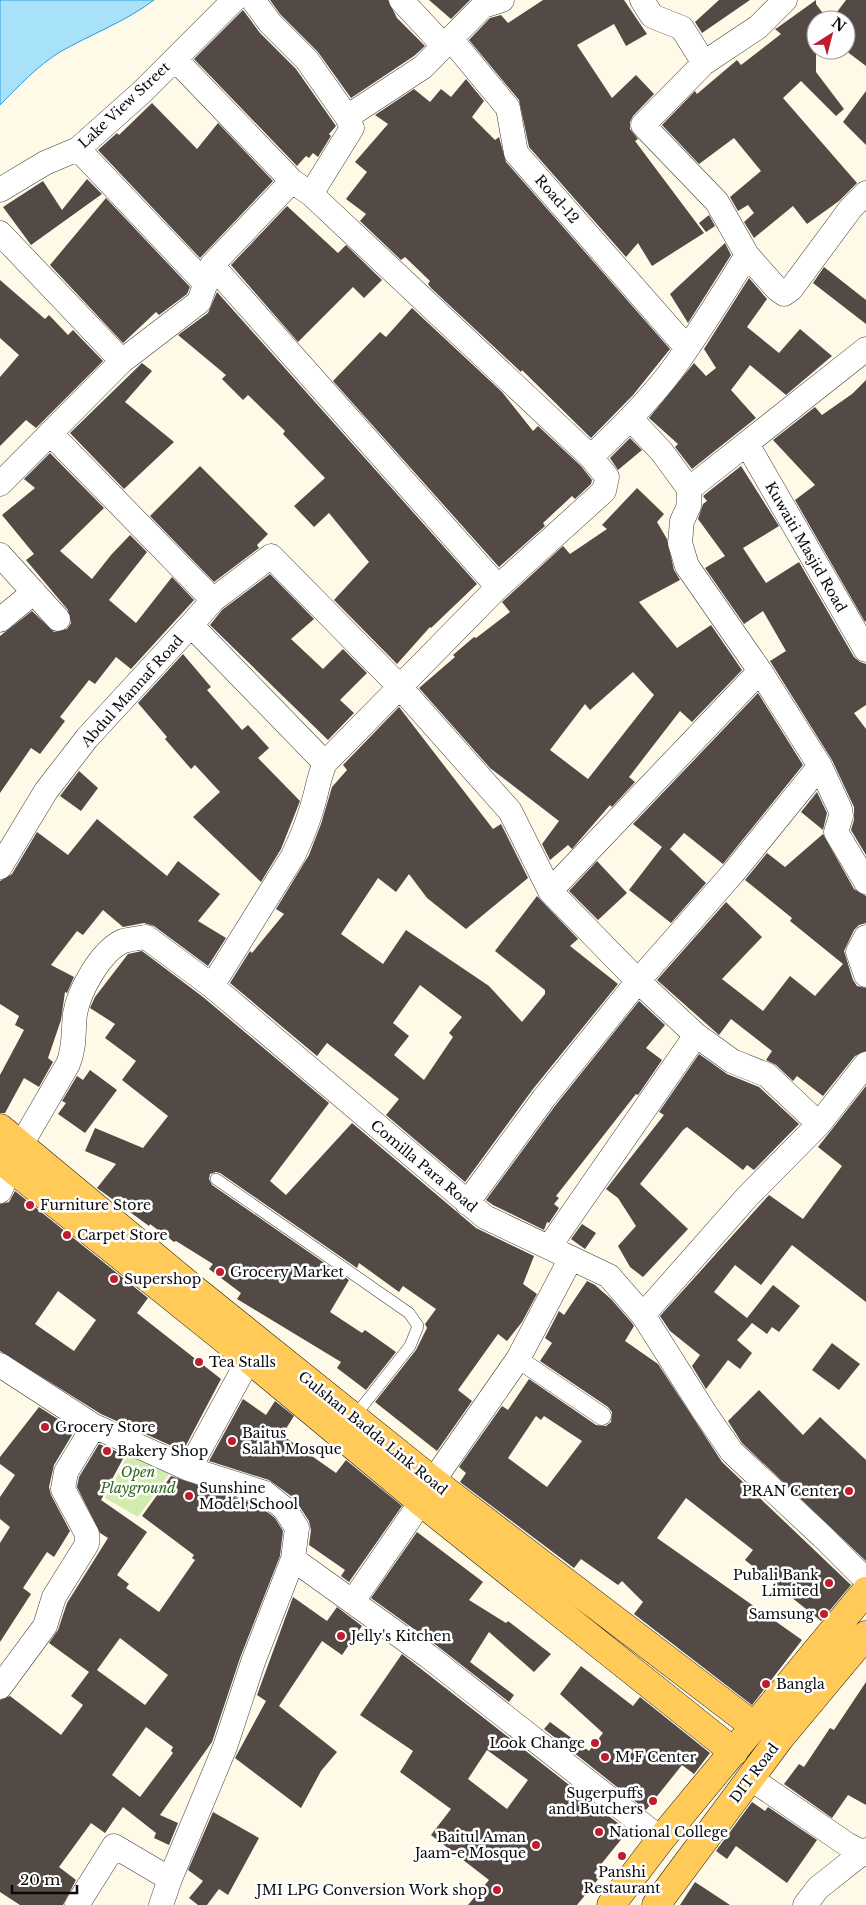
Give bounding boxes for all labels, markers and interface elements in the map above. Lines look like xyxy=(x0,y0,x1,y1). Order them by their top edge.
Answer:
north arrow xyxy=(806,10,856,60)
text: N xyxy=(828,13,849,36)
street label: Lake View Street xyxy=(74,57,174,152)
street label: Road-12 xyxy=(531,171,583,227)
street label: Kuwaiti Masjid Road xyxy=(761,479,851,616)
street label: Abdul Mannaf Road xyxy=(76,631,187,751)
street label: Comilla Para Road xyxy=(367,1116,481,1216)
place label: Furniture Store xyxy=(40,1196,151,1214)
marker: Furniture Store xyxy=(24,1199,36,1211)
place label: Carpet Store xyxy=(77,1226,167,1244)
marker: Carpet Store xyxy=(61,1229,73,1241)
place label: Grocery Market xyxy=(230,1263,344,1281)
marker: Grocery Market xyxy=(214,1266,226,1278)
place label: Supershop xyxy=(124,1270,201,1288)
marker: Supershop xyxy=(108,1273,120,1285)
place label: Tea Stalls xyxy=(209,1353,276,1371)
marker: Tea Stalls xyxy=(193,1356,205,1368)
street label: Gulshan Badda Link Road xyxy=(295,1367,452,1499)
place label: Grocery Store xyxy=(55,1418,156,1436)
marker: Grocery Store xyxy=(39,1421,51,1433)
place label: Baitus Salah Mosque xyxy=(242,1424,342,1458)
marker: Baitus Salah Mosque xyxy=(226,1435,238,1447)
place label: Bakery Shop xyxy=(117,1442,208,1460)
marker: Bakery Shop xyxy=(101,1445,113,1457)
park label: Open Playground xyxy=(99,1463,176,1497)
place label: Sunshine Model School xyxy=(199,1479,299,1513)
place label: PRAN Center xyxy=(742,1482,839,1500)
marker: PRAN Center xyxy=(843,1485,855,1497)
marker: Sunshine Model School xyxy=(183,1490,195,1502)
place label: Pubali Bank Limited xyxy=(733,1566,820,1600)
marker: Pubali Bank Limited xyxy=(823,1577,835,1589)
place label: Samsung xyxy=(748,1605,815,1623)
marker: Samsung xyxy=(818,1608,830,1620)
place label: Jelly's Kitchen xyxy=(349,1627,451,1645)
marker: Jelly's Kitchen xyxy=(335,1630,347,1642)
place label: Bangla xyxy=(776,1675,825,1693)
marker: Bangla xyxy=(760,1678,772,1690)
place label: Look Change xyxy=(489,1734,585,1752)
marker: Look Change xyxy=(589,1737,601,1749)
street label: DIT Road xyxy=(726,1739,783,1806)
place label: M F Center xyxy=(615,1748,696,1766)
marker: M F Center xyxy=(599,1751,611,1763)
place label: Sugerpuffs and Butchers xyxy=(549,1784,643,1818)
marker: Sugerpuffs and Butchers xyxy=(647,1795,659,1807)
place label: National College xyxy=(609,1823,728,1841)
marker: National College xyxy=(593,1826,605,1838)
place label: Baitul Aman Jaam-e Mosque xyxy=(413,1828,526,1862)
marker: Baitul Aman Jaam-e Mosque xyxy=(530,1839,542,1851)
marker: Panshi Restaurant xyxy=(616,1850,628,1862)
scale bar xyxy=(12,1862,78,1894)
place label: Panshi Restaurant xyxy=(583,1863,661,1897)
text: 20 m xyxy=(20,1870,60,1889)
place label: JMI LPG Conversion Work shop xyxy=(254,1881,487,1899)
marker: JMI LPG Conversion Work shop xyxy=(491,1884,503,1896)

